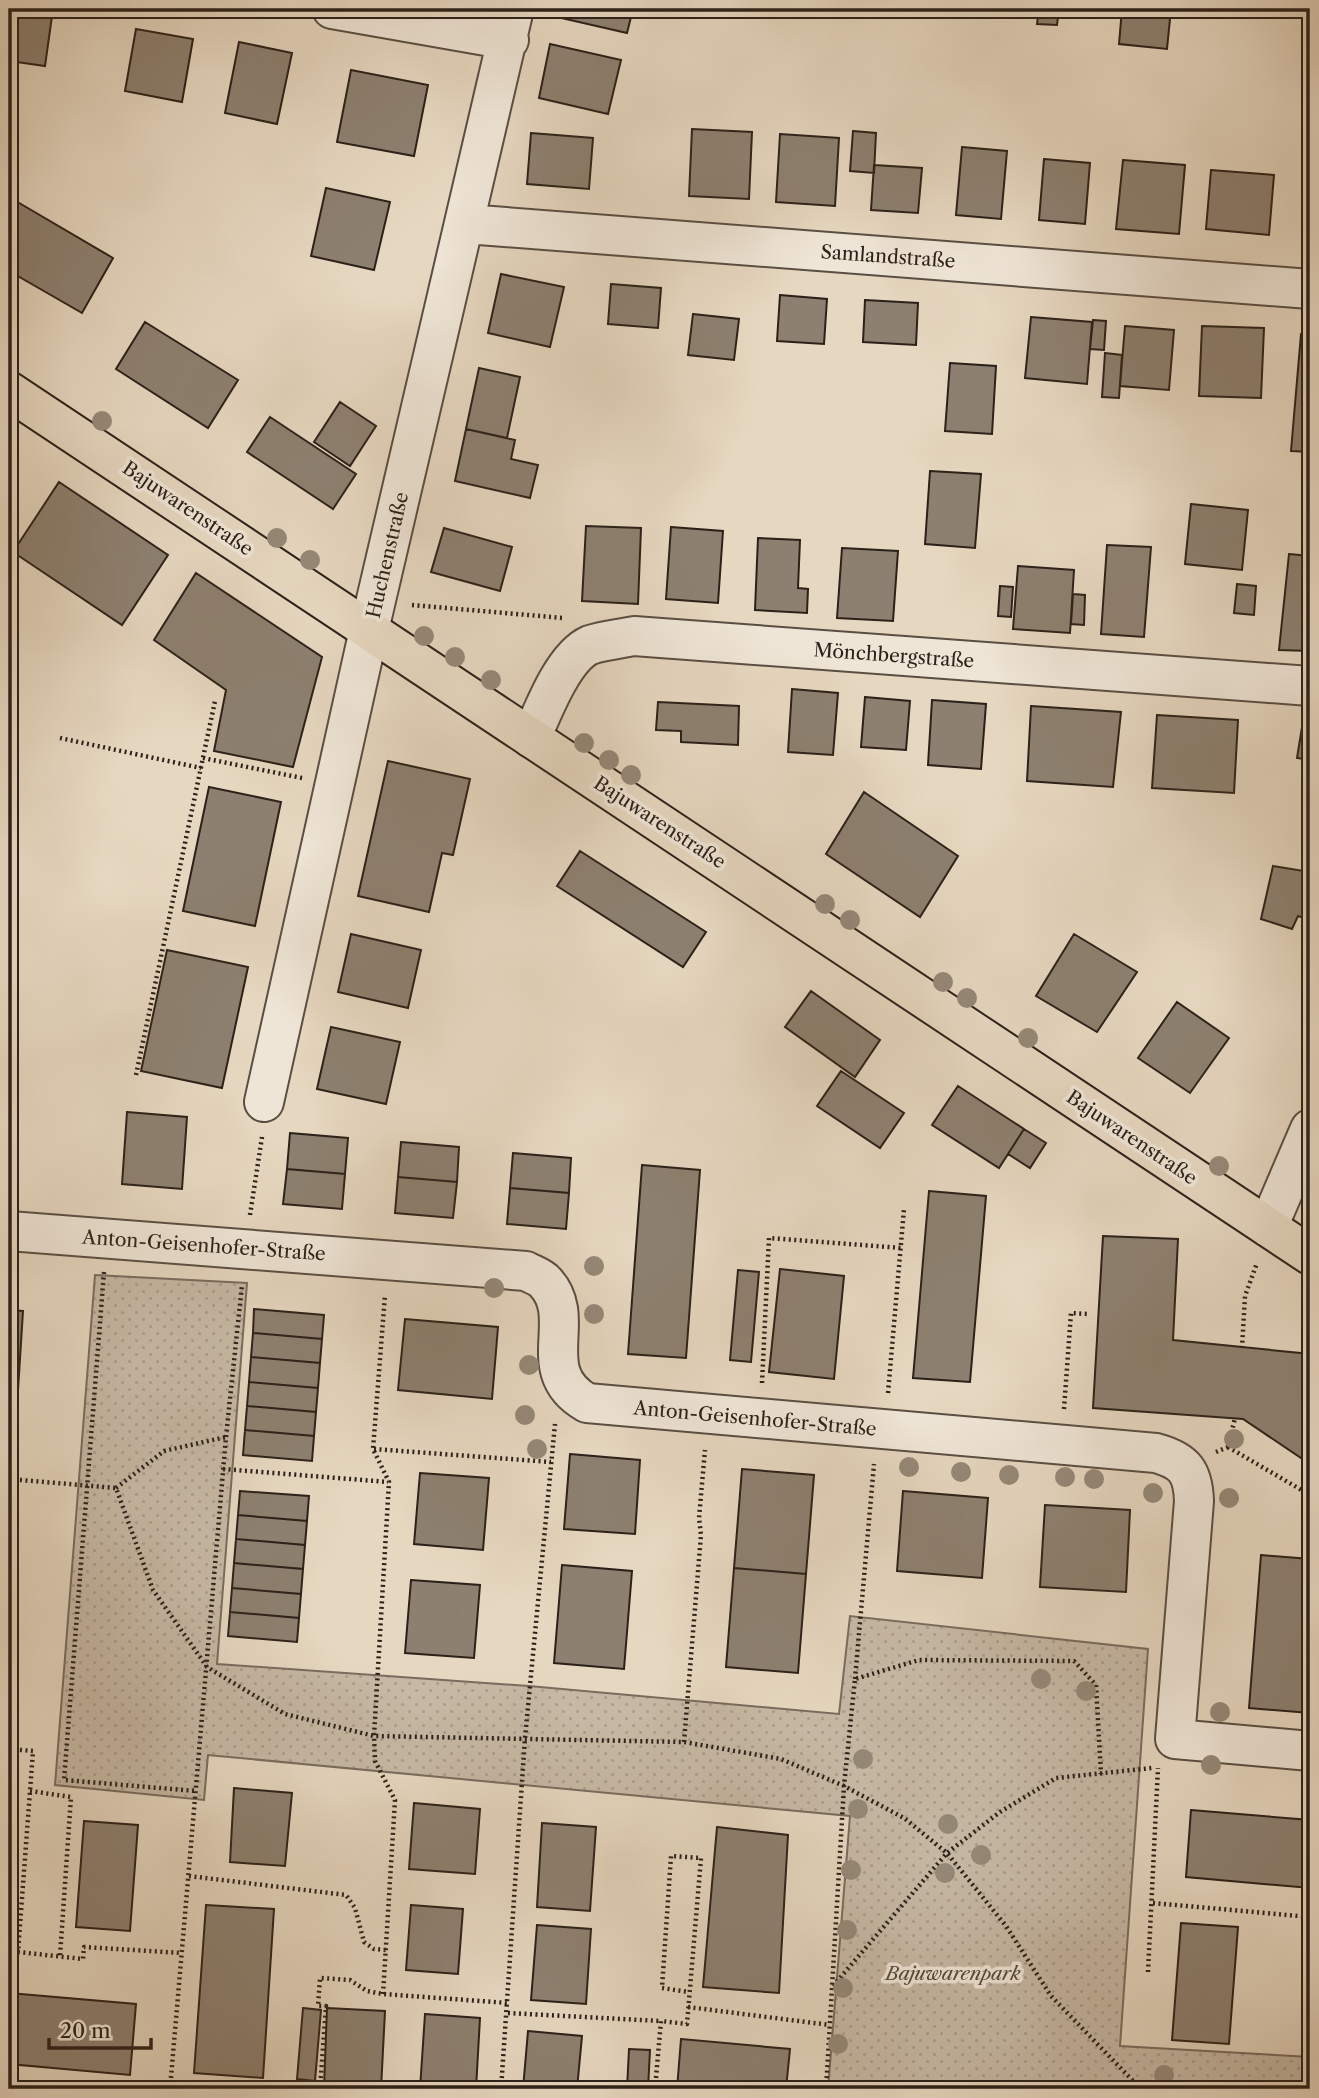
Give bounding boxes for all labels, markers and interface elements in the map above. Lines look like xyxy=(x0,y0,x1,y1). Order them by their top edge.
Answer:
street label: Samlandstraße xyxy=(820,240,956,273)
street label: Bajuwarenstraße xyxy=(118,456,257,561)
street label: Huchenstraße xyxy=(362,490,413,620)
street label: Mönchbergstraße xyxy=(813,638,975,673)
street label: Bajuwarenstraße xyxy=(590,771,730,874)
street label: Bajuwarenstraße xyxy=(1062,1085,1201,1190)
street label: Anton-Geisenhofer-Straße xyxy=(80,1225,326,1265)
street label: Anton-Geisenhofer-Straße xyxy=(631,1396,877,1441)
park label: Bajuwarenpark xyxy=(883,1962,1021,1985)
scale bar xyxy=(49,2007,150,2051)
text: 20 m xyxy=(60,2018,111,2043)

